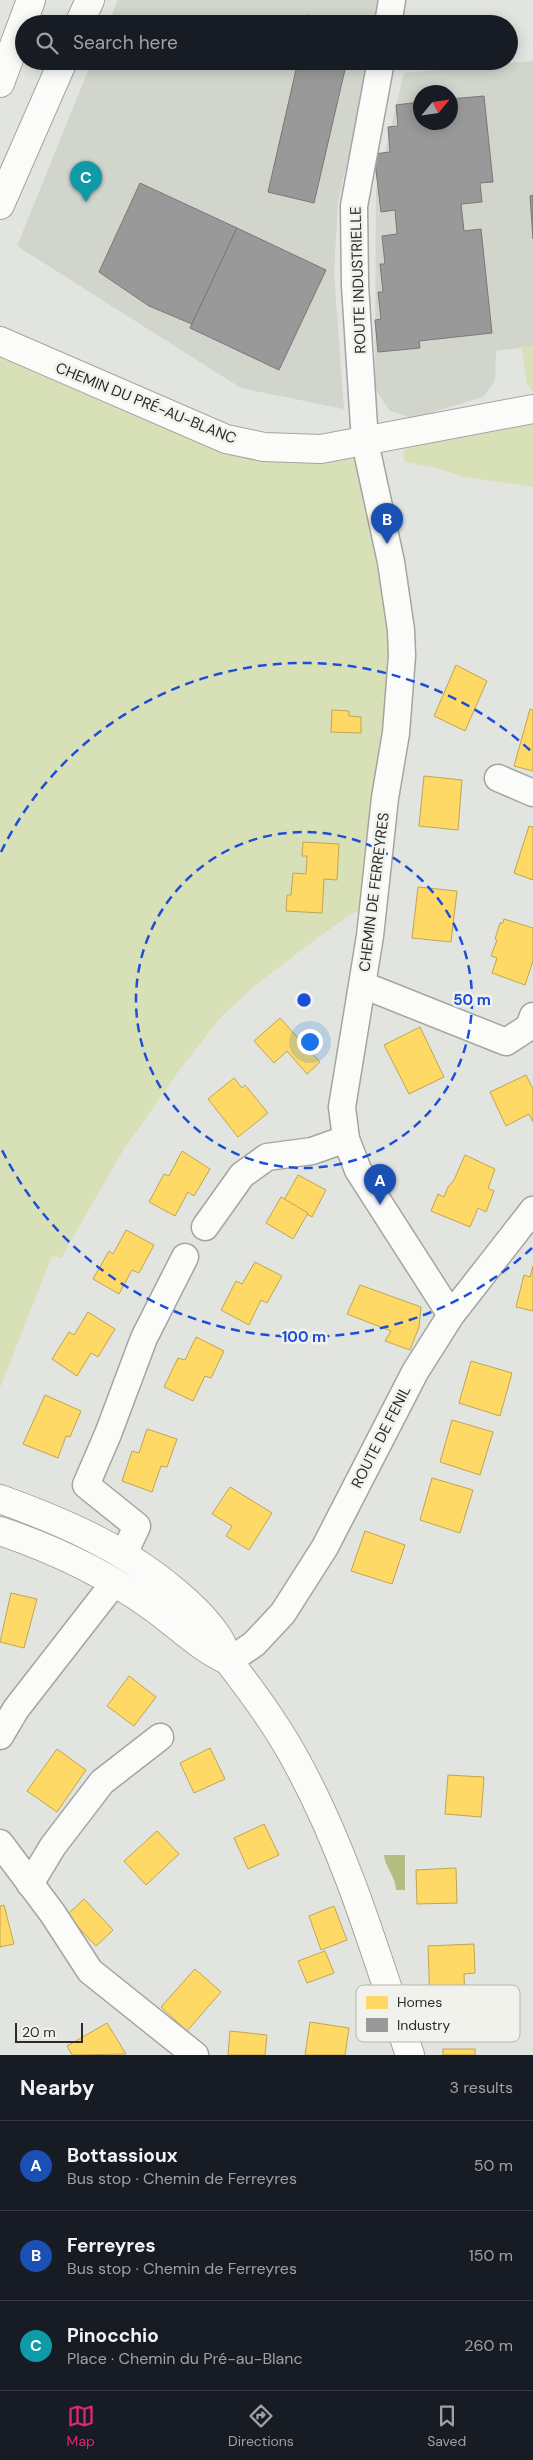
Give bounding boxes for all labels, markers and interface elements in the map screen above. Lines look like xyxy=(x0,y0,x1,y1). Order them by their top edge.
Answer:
search box xyxy=(15,15,518,70)
icon: search xyxy=(33,29,61,57)
text: Search here xyxy=(73,30,178,55)
north arrow xyxy=(413,85,458,130)
pin: C xyxy=(70,161,102,202)
street label: ROUTE INDUSTRIELLE xyxy=(345,206,371,354)
street label: CHEMIN DU PRÉ-AU-BLANC xyxy=(53,358,240,449)
pin: B xyxy=(371,503,403,544)
street label: CHEMIN DE FERREYRES xyxy=(354,811,394,973)
text: 50 m xyxy=(453,990,491,1010)
centre of rings xyxy=(295,991,313,1009)
your location xyxy=(297,1029,323,1055)
pin: A xyxy=(364,1164,396,1205)
text: 100 m xyxy=(282,1327,326,1347)
street label: ROUTE DE FENIL xyxy=(347,1382,415,1492)
legend xyxy=(356,1985,520,2042)
text: Homes xyxy=(397,1993,442,2011)
text: Industry xyxy=(397,2016,450,2034)
scale bar xyxy=(15,2020,82,2043)
text: 20 m xyxy=(22,2023,56,2041)
text: Nearby xyxy=(20,2074,94,2102)
text: 3 results xyxy=(450,2077,513,2098)
text: Bottassioux xyxy=(67,2143,178,2168)
text: A xyxy=(30,2155,42,2176)
text: 50 m xyxy=(474,2155,513,2176)
text: Bus stop · Chemin de Ferreyres xyxy=(67,2168,297,2189)
text: Ferreyres xyxy=(67,2233,156,2258)
text: B xyxy=(31,2245,41,2266)
text: 150 m xyxy=(469,2245,513,2266)
text: Bus stop · Chemin de Ferreyres xyxy=(67,2258,297,2279)
text: Pinocchio xyxy=(67,2323,159,2348)
text: C xyxy=(30,2335,42,2356)
text: 260 m xyxy=(464,2335,513,2356)
text: Place · Chemin du Pré-au-Blanc xyxy=(67,2348,303,2369)
tab: Map xyxy=(67,2402,95,2450)
tab: Directions xyxy=(228,2402,294,2450)
tab: Saved xyxy=(427,2402,466,2450)

